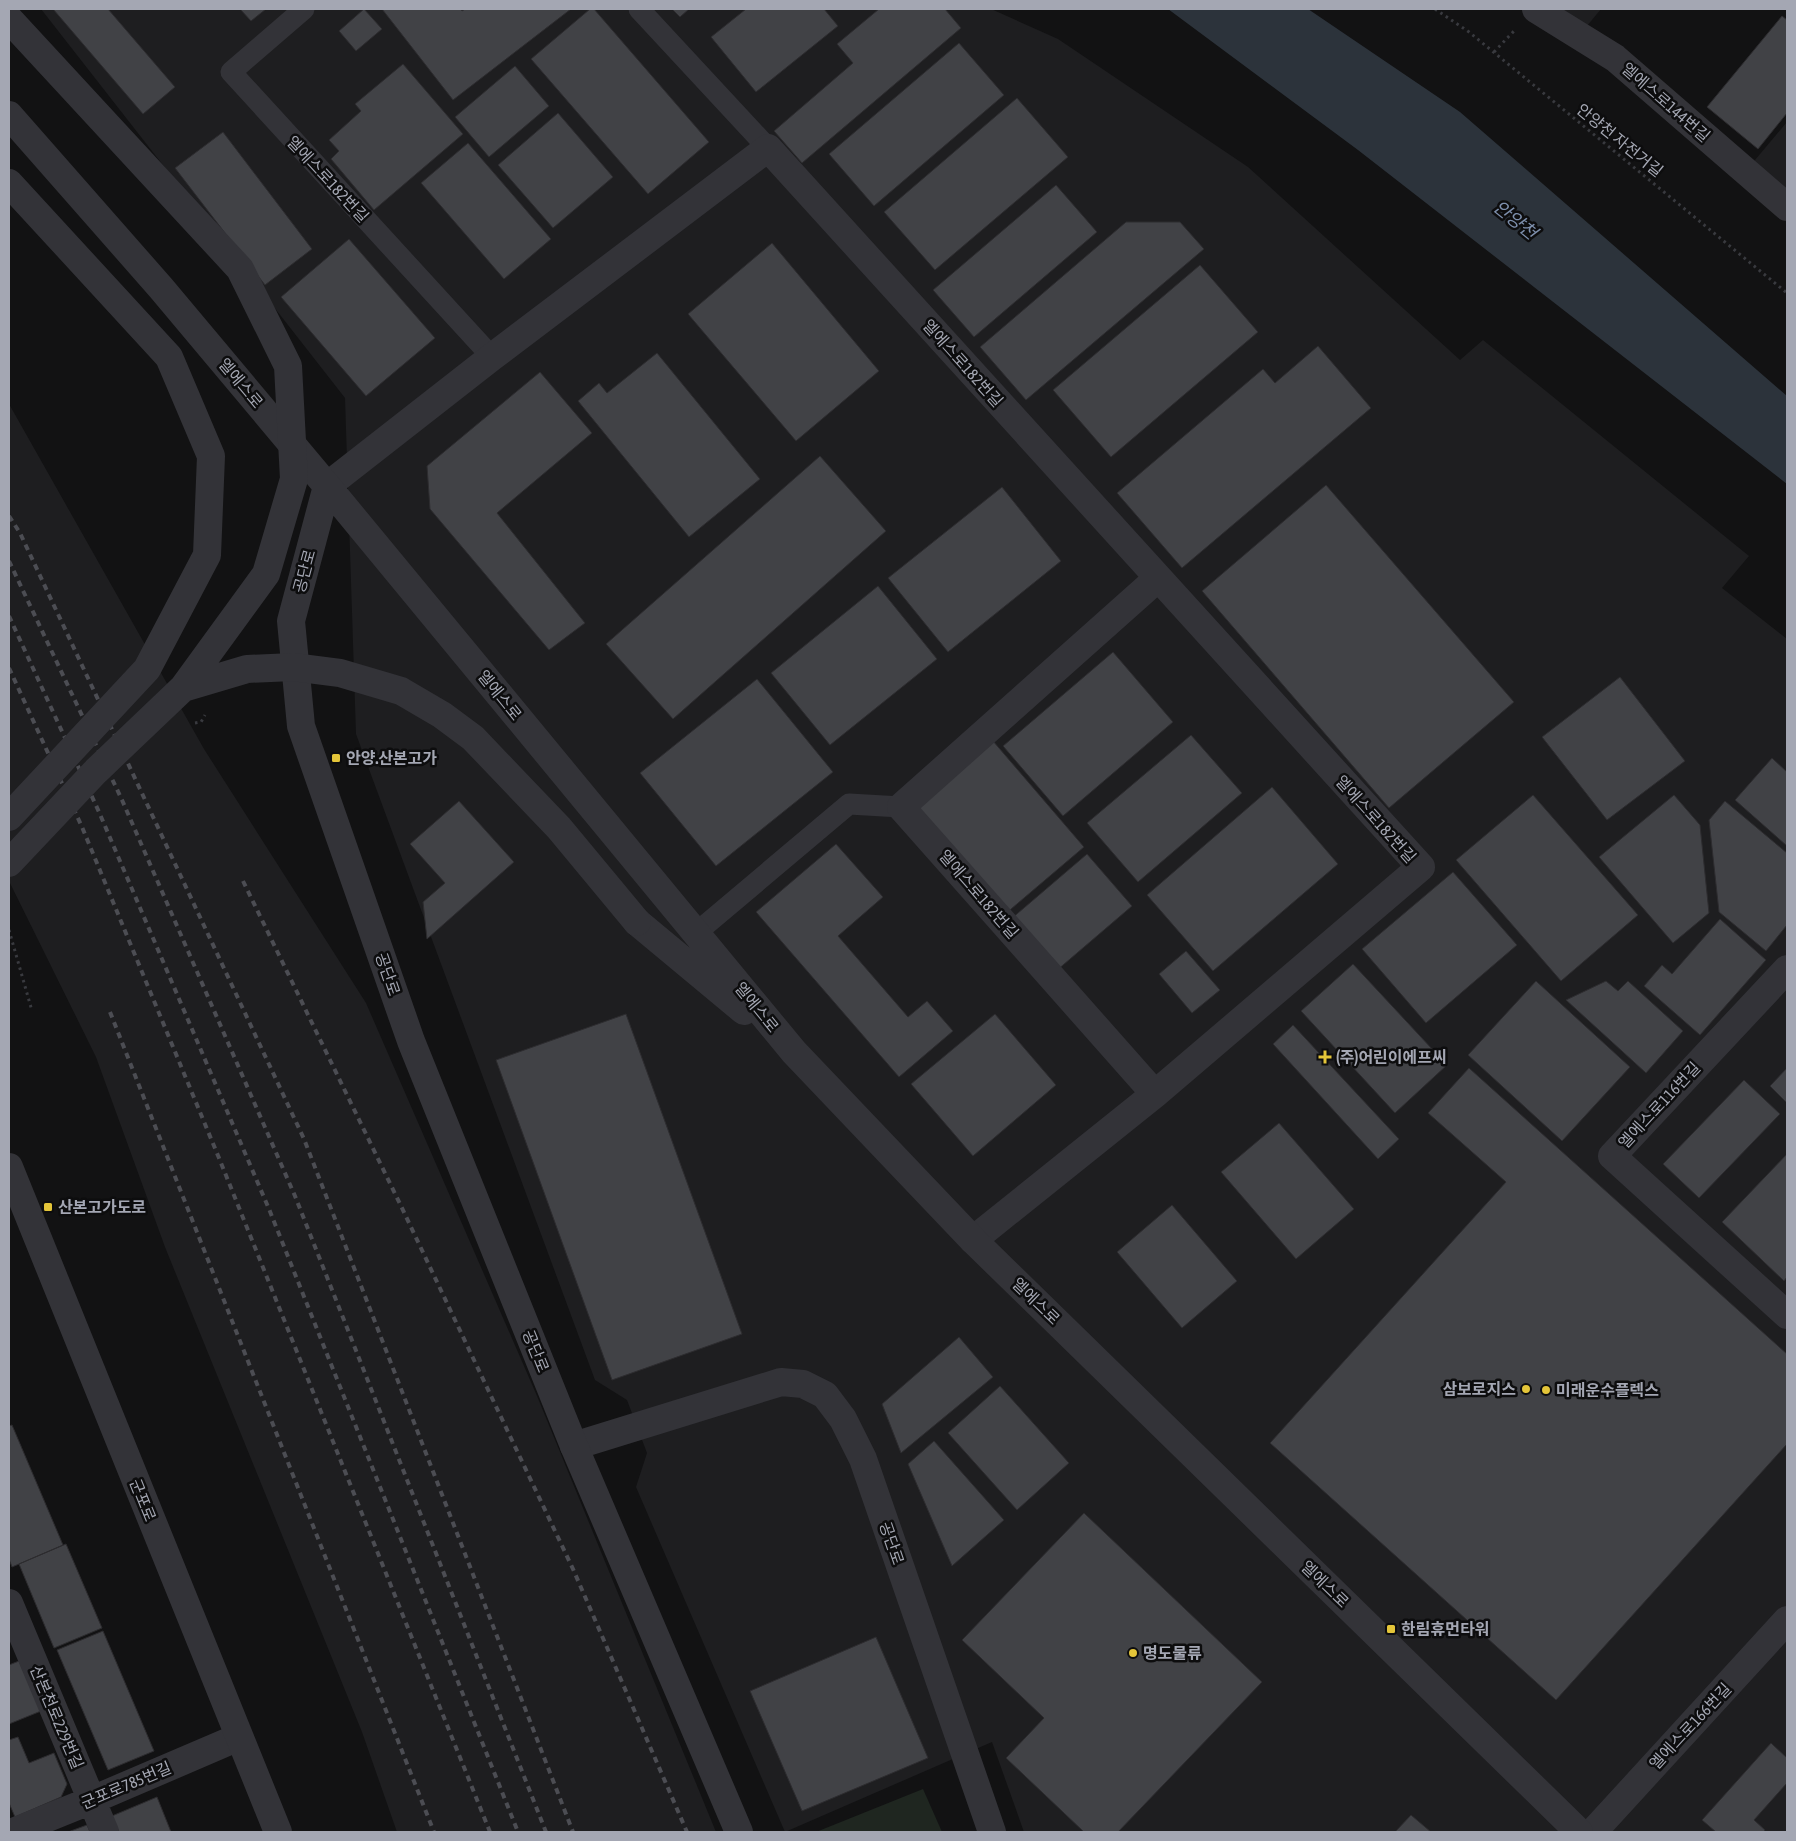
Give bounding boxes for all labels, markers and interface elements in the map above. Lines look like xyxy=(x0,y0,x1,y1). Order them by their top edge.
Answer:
street label: 엘에스로144번길 xyxy=(1618,59,1714,145)
street label: 안양천 자전거길 xyxy=(1573,100,1667,180)
street label: 엘에스로182번길 xyxy=(284,132,372,226)
water label: 안양천 xyxy=(1489,196,1543,245)
street label: 엘에스로182번길 xyxy=(919,316,1007,410)
street label: 엘에스로 xyxy=(215,355,267,412)
street label: 공단로 xyxy=(290,547,318,595)
street label: 엘에스로 xyxy=(474,666,526,724)
place label: 안양.산본고가 xyxy=(346,749,437,767)
marker: 안양.산본고가 xyxy=(330,752,342,764)
street label: 엘에스로182번길 xyxy=(1332,772,1420,866)
street label: 엘에스로182번길 xyxy=(936,846,1022,942)
street label: 공단로 xyxy=(372,950,404,998)
street label: 엘에스로 xyxy=(731,978,783,1036)
place label: (주)어린이에프씨 xyxy=(1336,1048,1447,1066)
marker: (주)어린이에프씨 xyxy=(1318,1050,1332,1064)
street label: 엘에스로116번길 xyxy=(1615,1058,1703,1152)
place label: 산본고가도로 xyxy=(58,1198,146,1216)
marker: 산본고가도로 xyxy=(42,1201,54,1213)
street label: 엘에스로 xyxy=(1009,1274,1064,1328)
street label: 공단로 xyxy=(519,1327,553,1375)
place label: 삼보로지스 xyxy=(1442,1380,1516,1398)
place label: 미래운수플렉스 xyxy=(1556,1381,1659,1399)
marker: 삼보로지스 xyxy=(1520,1383,1532,1395)
marker: 미래운수플렉스 xyxy=(1540,1384,1552,1396)
street label: 군포로 xyxy=(126,1476,160,1524)
street label: 공단로 xyxy=(876,1519,908,1567)
street label: 엘에스로 xyxy=(1298,1557,1353,1611)
place label: 한림휴먼타워 xyxy=(1401,1620,1489,1638)
marker: 한림휴먼타워 xyxy=(1385,1623,1397,1635)
place label: 명도물류 xyxy=(1143,1644,1202,1662)
marker: 명도물류 xyxy=(1127,1647,1139,1659)
street label: 산본천로229번길 xyxy=(27,1662,87,1772)
street label: 엘에스로166번길 xyxy=(1646,1679,1734,1773)
street label: 군포로785번길 xyxy=(78,1758,174,1812)

